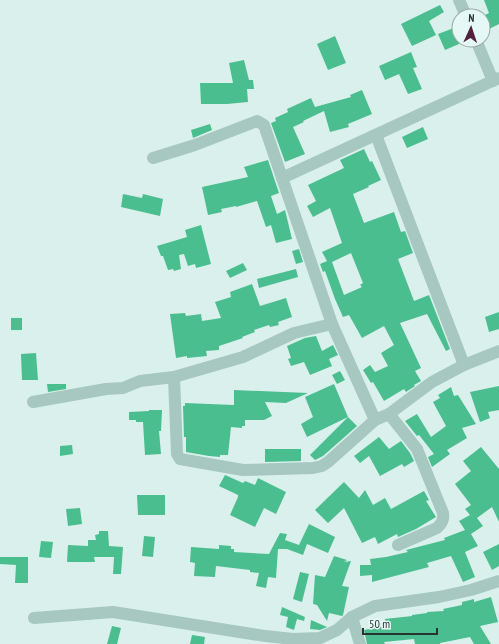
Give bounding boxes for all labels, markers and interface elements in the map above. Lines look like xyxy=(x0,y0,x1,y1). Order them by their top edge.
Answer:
north arrow xyxy=(451,8,491,48)
text: N xyxy=(468,11,475,25)
scale bar xyxy=(363,610,437,636)
text: 50 m xyxy=(369,616,390,631)

